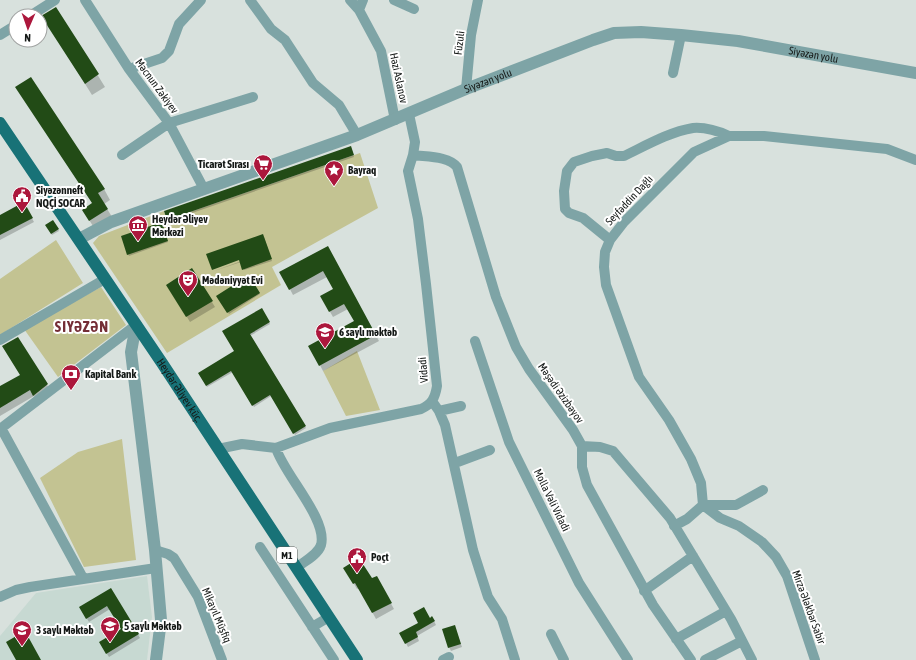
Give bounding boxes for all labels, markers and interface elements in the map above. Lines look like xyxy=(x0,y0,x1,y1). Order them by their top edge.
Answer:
north arrow xyxy=(8,8,48,48)
street label: Füzuli xyxy=(452,30,466,56)
text: N xyxy=(24,32,31,44)
street label: Siyəzən yolu xyxy=(788,44,839,65)
street label: Həzi Aslanov xyxy=(388,52,410,105)
street label: Məcnun Zəkiyev xyxy=(133,56,181,116)
street label: Siyəzən yolu xyxy=(462,66,513,95)
supermarket icon: Ticarət Sırası xyxy=(252,153,274,181)
place label: Ticarət Sırası xyxy=(198,158,249,170)
place icon: Bayraq xyxy=(323,159,345,187)
place label: Bayraq xyxy=(348,164,376,176)
street label: Seyfəddin Dağlı xyxy=(603,173,655,227)
place label: Siyəzənneft NQÇİ SOCAR xyxy=(36,184,86,209)
public building icon: Siyəzənneft NQÇİ SOCAR xyxy=(11,185,33,213)
place label: Heydər Əliyev Mərkəzi xyxy=(152,213,208,238)
museum icon: Heydər Əliyev Mərkəzi xyxy=(127,214,149,242)
theatre icon: Mədəniyyət Evi xyxy=(177,269,199,297)
place label: Mədəniyyət Evi xyxy=(202,274,263,286)
district label: SIYƏZƏN xyxy=(55,318,109,335)
school or university icon: 6 saylı məktəb xyxy=(314,321,336,349)
place label: 6 saylı məktəb xyxy=(339,326,397,338)
street label: Heydər Əliyev küç. xyxy=(155,356,205,424)
street label: Vidadi xyxy=(416,357,430,383)
street label: Məşədi Əzizbəyov xyxy=(536,361,586,426)
bank icon: Kapital Bank xyxy=(60,363,82,391)
place label: Kapital Bank xyxy=(85,368,136,380)
street label: Molla Vəli Vidadi xyxy=(532,467,572,533)
public building icon: Poçt xyxy=(346,546,368,574)
road number: M1 xyxy=(277,547,297,563)
place label: Poçt xyxy=(371,551,390,563)
street label: Mirzə Ələkbər Sabir xyxy=(790,569,828,646)
street label: Mikayıl Müşfiq xyxy=(200,586,234,644)
school or university icon: 5 saylı Məktəb xyxy=(99,615,121,643)
school or university icon: 3 saylı Məktəb xyxy=(11,619,33,647)
place label: 5 saylı Məktəb xyxy=(124,620,182,632)
place label: 3 saylı Məktəb xyxy=(36,624,94,636)

